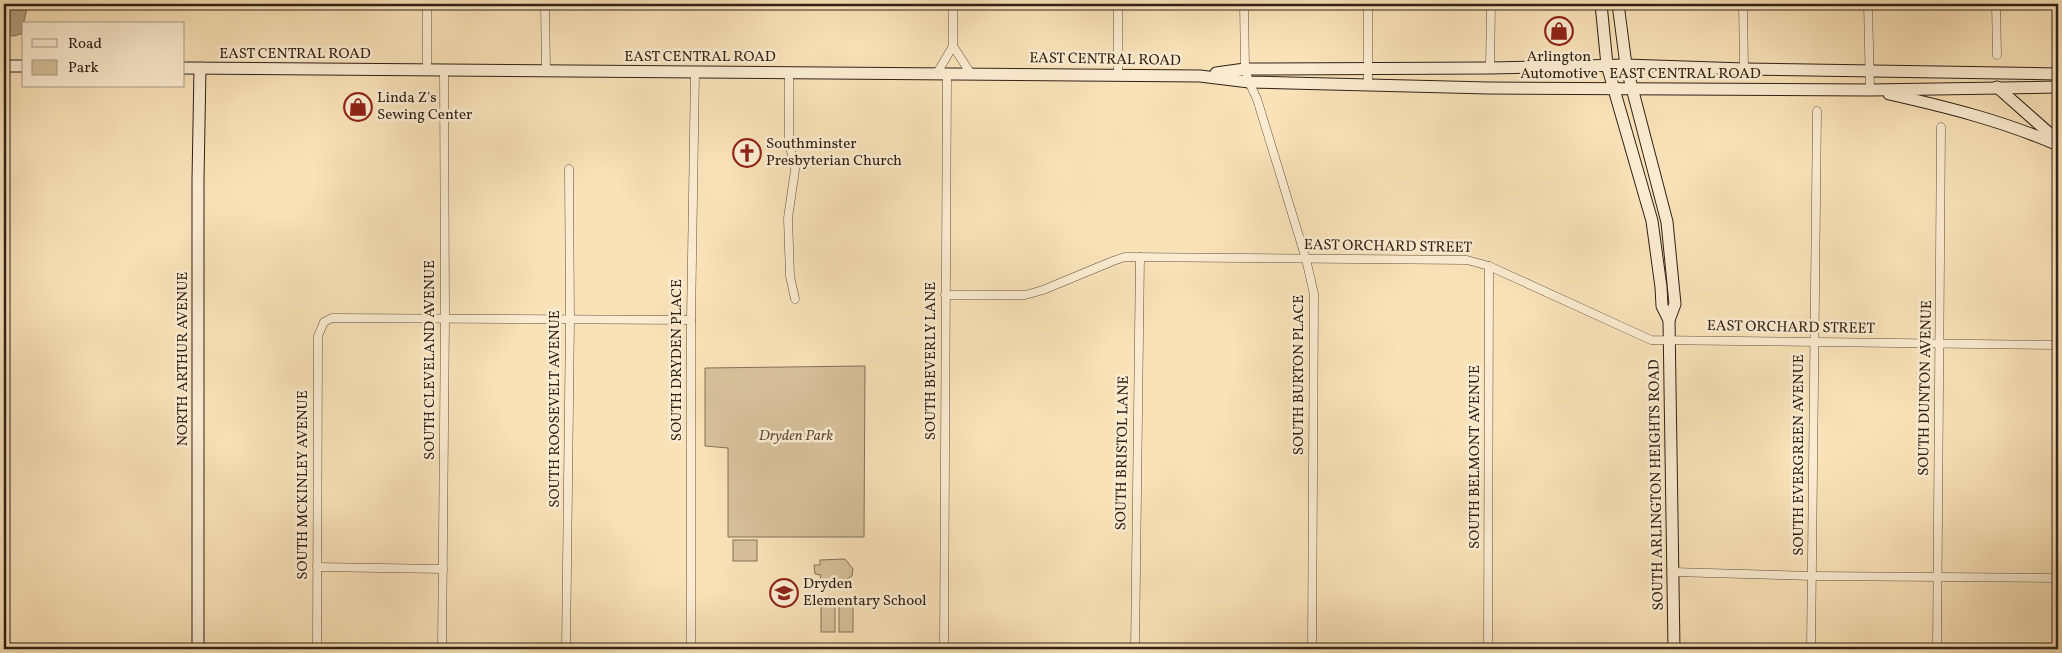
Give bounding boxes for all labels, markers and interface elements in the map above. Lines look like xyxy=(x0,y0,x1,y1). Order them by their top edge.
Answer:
shop icon: Arlington Automotive xyxy=(1544,16,1574,46)
legend xyxy=(22,22,185,88)
text: Road xyxy=(68,34,102,55)
street label: EAST CENTRAL ROAD xyxy=(219,44,371,65)
street label: EAST CENTRAL ROAD xyxy=(624,47,776,68)
place label: Arlington Automotive xyxy=(1520,47,1598,85)
street label: EAST CENTRAL ROAD xyxy=(1029,48,1181,72)
text: Park xyxy=(68,58,99,79)
street label: EAST CENTRAL ROAD xyxy=(1609,64,1761,85)
place label: Linda Z's Sewing Center xyxy=(377,88,472,126)
shop icon: Linda Z's Sewing Center xyxy=(343,92,373,122)
place label: Southminster Presbyterian Church xyxy=(766,134,902,172)
church icon: Southminster Presbyterian Church xyxy=(732,138,762,168)
street label: EAST ORCHARD STREET xyxy=(1304,235,1473,259)
street label: SOUTH CLEVELAND AVENUE xyxy=(420,260,441,460)
street label: NORTH ARTHUR AVENUE xyxy=(173,272,194,446)
street label: SOUTH DRYDEN PLACE xyxy=(667,279,688,441)
street label: SOUTH BEVERLY LANE xyxy=(921,282,942,440)
street label: SOUTH BURTON PLACE xyxy=(1289,295,1310,455)
street label: SOUTH DUNTON AVENUE xyxy=(1914,300,1938,476)
street label: SOUTH ROOSEVELT AVENUE xyxy=(545,310,566,508)
street label: EAST ORCHARD STREET xyxy=(1707,316,1876,340)
street label: SOUTH EVERGREEN AVENUE xyxy=(1789,354,1810,556)
street label: SOUTH ARLINGTON HEIGHTS ROAD xyxy=(1644,359,1670,611)
street label: SOUTH BELMONT AVENUE xyxy=(1465,365,1486,549)
street label: SOUTH BRISTOL LANE xyxy=(1111,375,1135,531)
street label: SOUTH MCKINLEY AVENUE xyxy=(293,390,314,580)
park label: Dryden Park xyxy=(759,426,833,447)
place label: Dryden Elementary School xyxy=(803,574,926,612)
school or university icon: Dryden Elementary School xyxy=(769,578,799,608)

